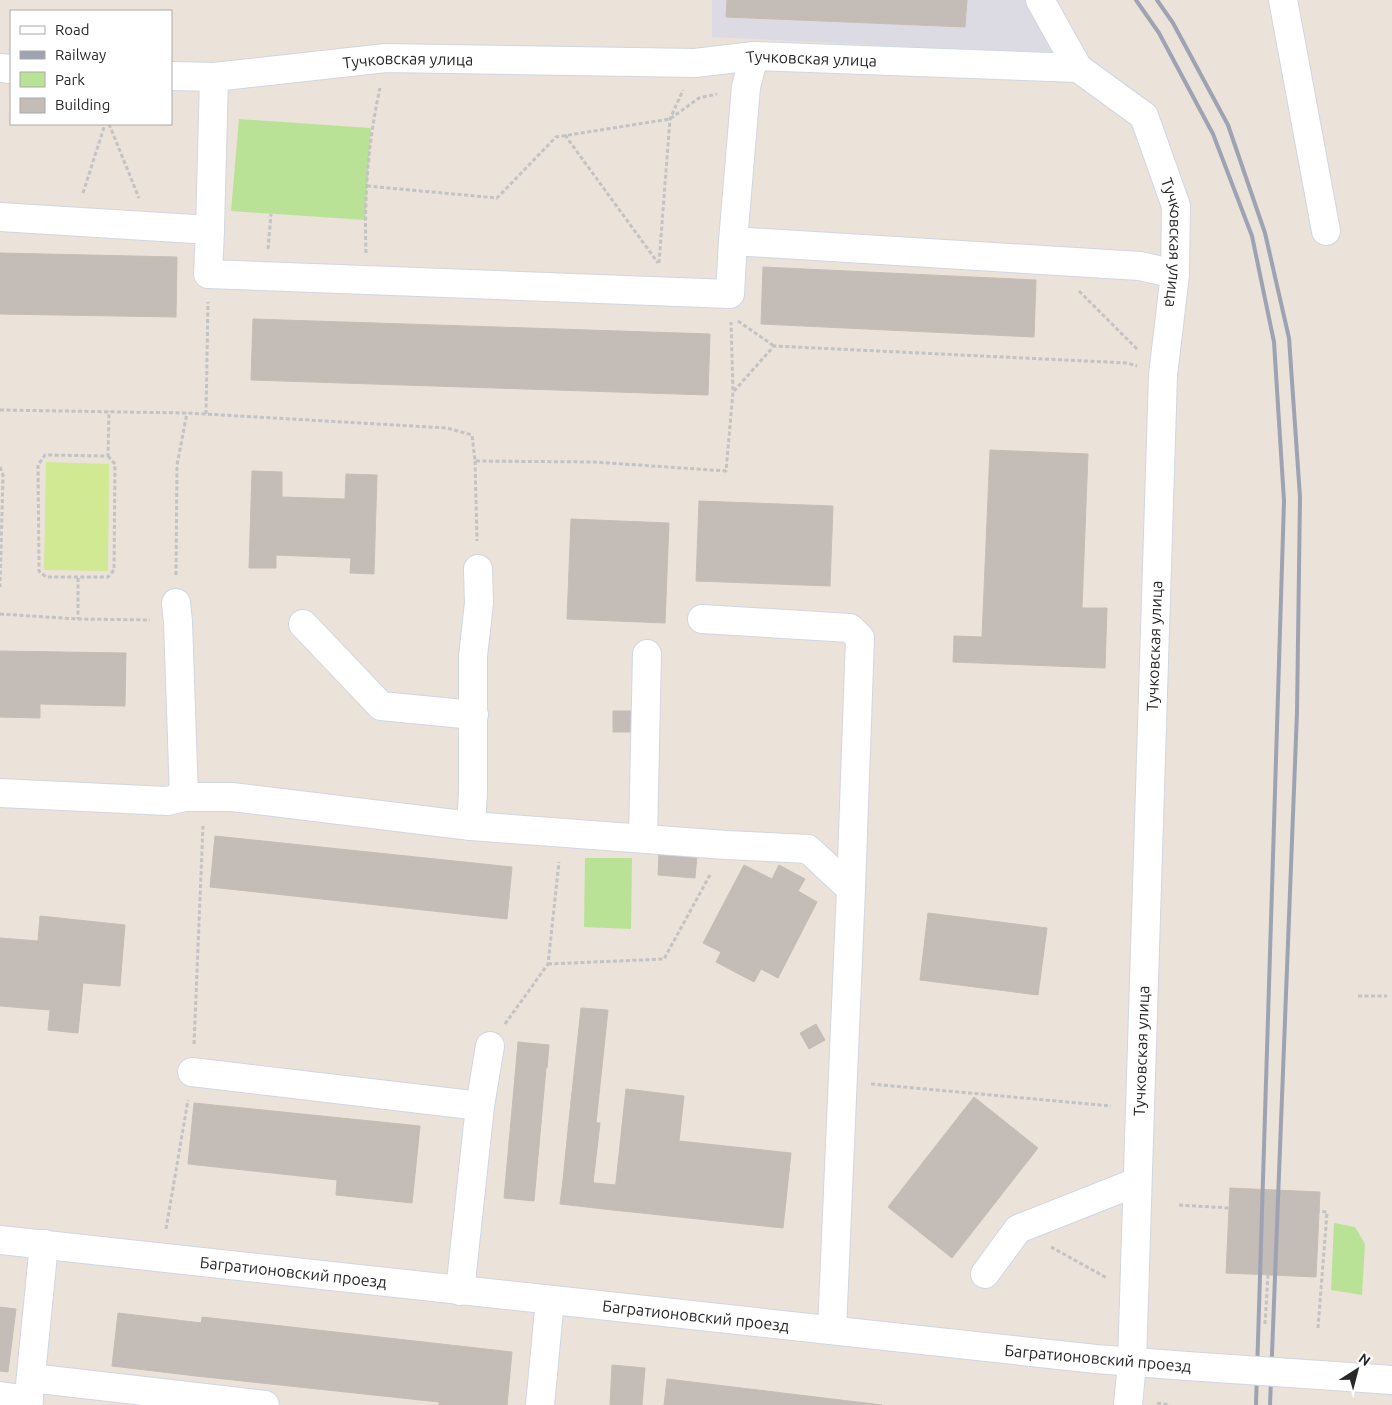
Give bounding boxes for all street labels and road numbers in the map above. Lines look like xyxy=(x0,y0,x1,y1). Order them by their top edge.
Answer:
street label: Тучковская улица xyxy=(745,47,877,70)
street label: Тучковская улица xyxy=(342,49,474,72)
street label: Тучковская улица xyxy=(1158,175,1186,308)
street label: Тучковская улица xyxy=(1143,580,1165,712)
street label: Тучковская улица xyxy=(1130,985,1152,1117)
street label: Багратионовский проезд xyxy=(199,1253,388,1291)
street label: Багратионовский проезд xyxy=(602,1296,790,1335)
street label: Багратионовский проезд xyxy=(1004,1341,1192,1375)

